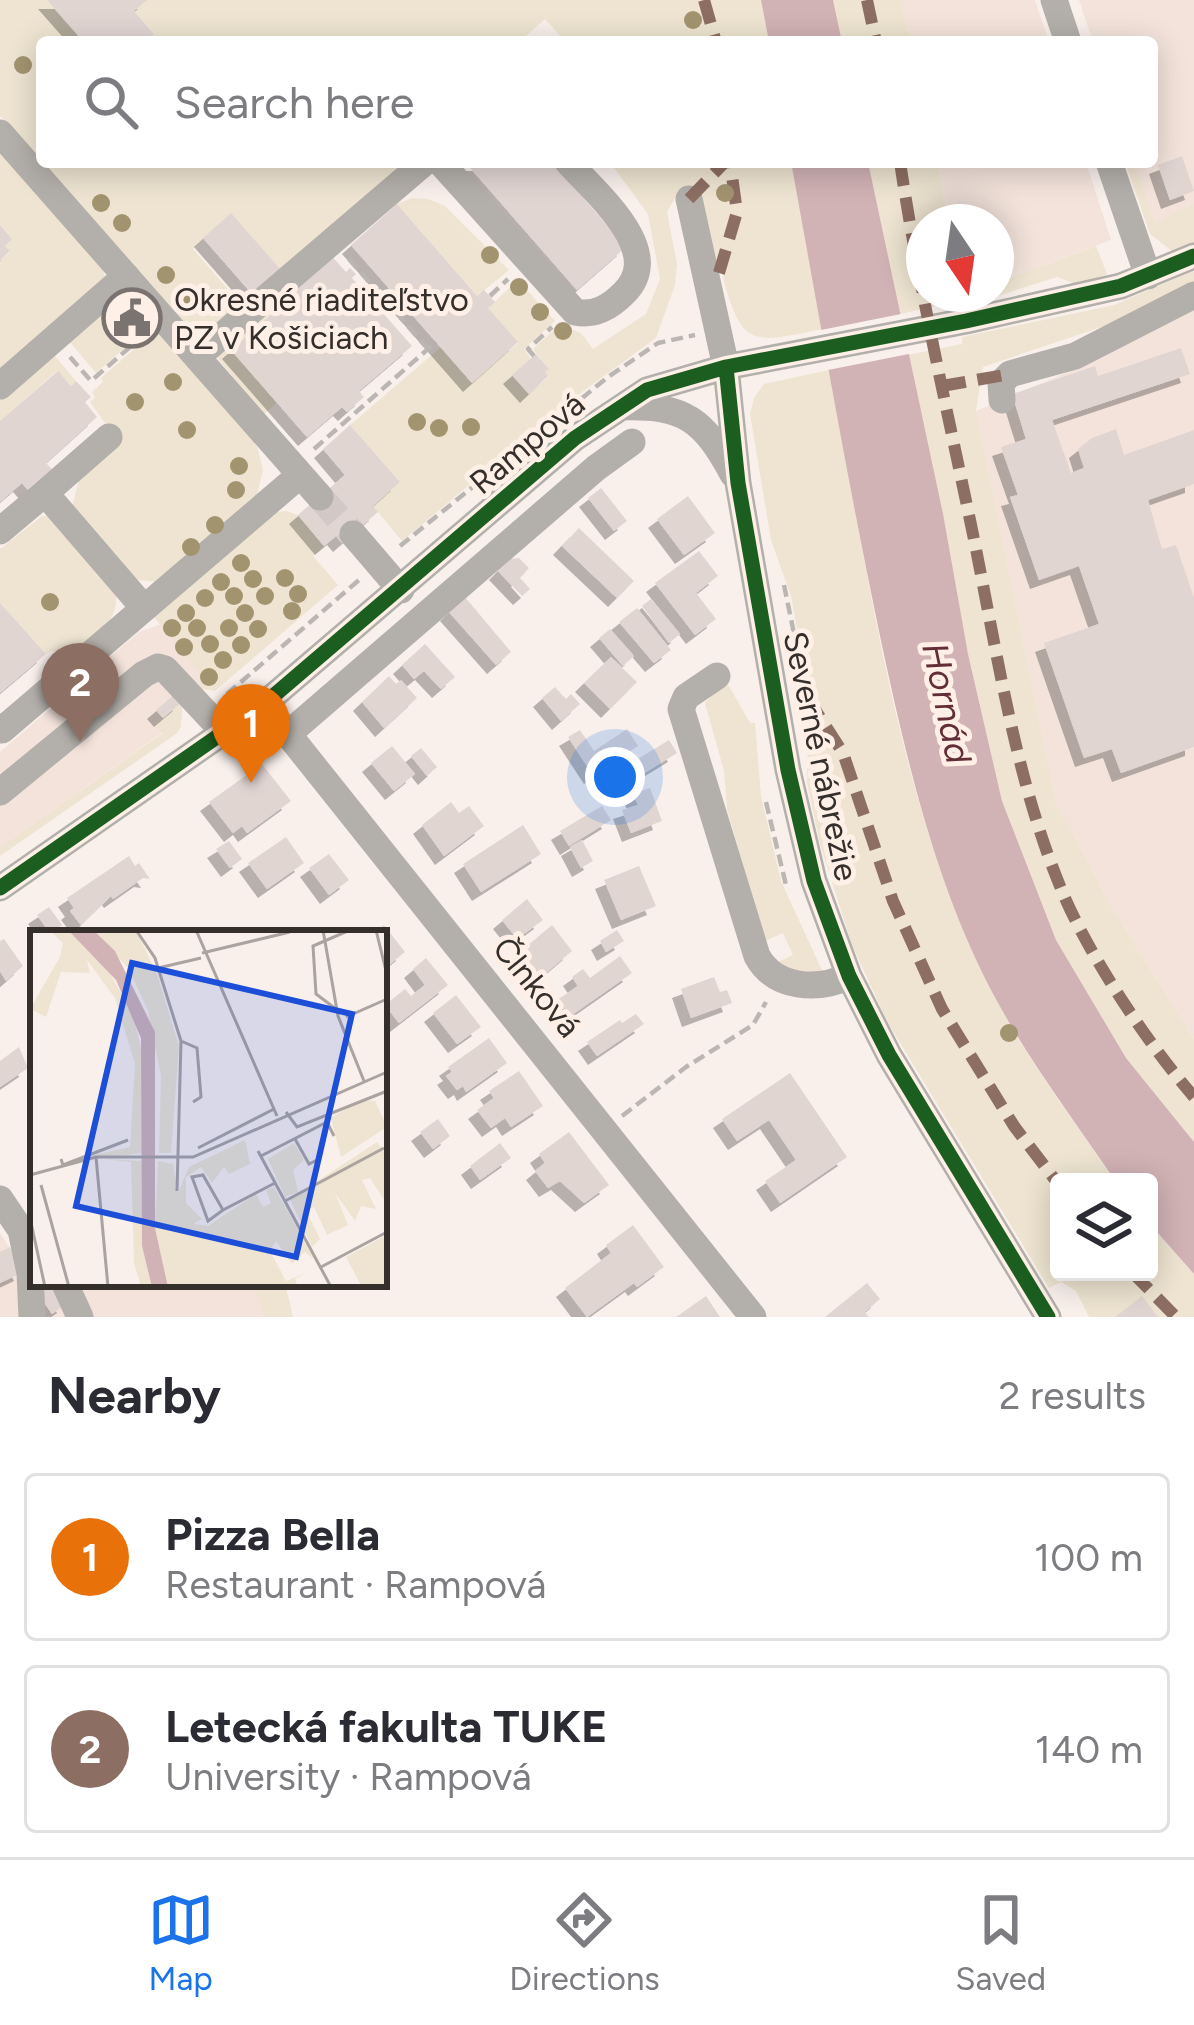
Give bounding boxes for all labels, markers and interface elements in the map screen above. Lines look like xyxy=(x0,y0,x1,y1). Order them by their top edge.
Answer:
search box xyxy=(36,36,1158,168)
icon: search xyxy=(78,69,144,135)
text: Search here xyxy=(174,75,414,129)
north arrow xyxy=(906,204,1014,312)
place label: Okresné riaditeľstvo PZ v Košiciach xyxy=(174,280,469,357)
public building icon: Okresné riaditeľstvo PZ v Košiciach xyxy=(101,287,163,349)
street label: Rampová xyxy=(462,384,592,502)
street label: Severné nábrežie xyxy=(776,628,866,884)
water label: Hornád xyxy=(913,639,981,768)
pin: 2 xyxy=(41,643,119,742)
pin: 1 xyxy=(212,684,290,783)
your location xyxy=(585,747,645,807)
street label: Člnková xyxy=(485,929,589,1045)
inset map xyxy=(30,930,387,1287)
map controls xyxy=(1050,1173,1158,1281)
button: layers xyxy=(1050,1173,1158,1281)
text: Nearby xyxy=(48,1365,221,1426)
text: 2 results xyxy=(999,1372,1146,1419)
text: Pizza Bella xyxy=(165,1507,380,1561)
text: 1 xyxy=(82,1534,98,1581)
text: 100 m xyxy=(1034,1534,1143,1581)
text: Restaurant · Rampová xyxy=(165,1561,546,1608)
text: Letecká fakulta TUKE xyxy=(165,1699,608,1753)
text: 2 xyxy=(79,1726,101,1773)
text: 140 m xyxy=(1035,1726,1143,1773)
text: University · Rampová xyxy=(165,1753,532,1800)
tab: Map xyxy=(148,1887,214,1998)
tab: Directions xyxy=(509,1887,660,1998)
tab: Saved xyxy=(955,1887,1046,1998)

